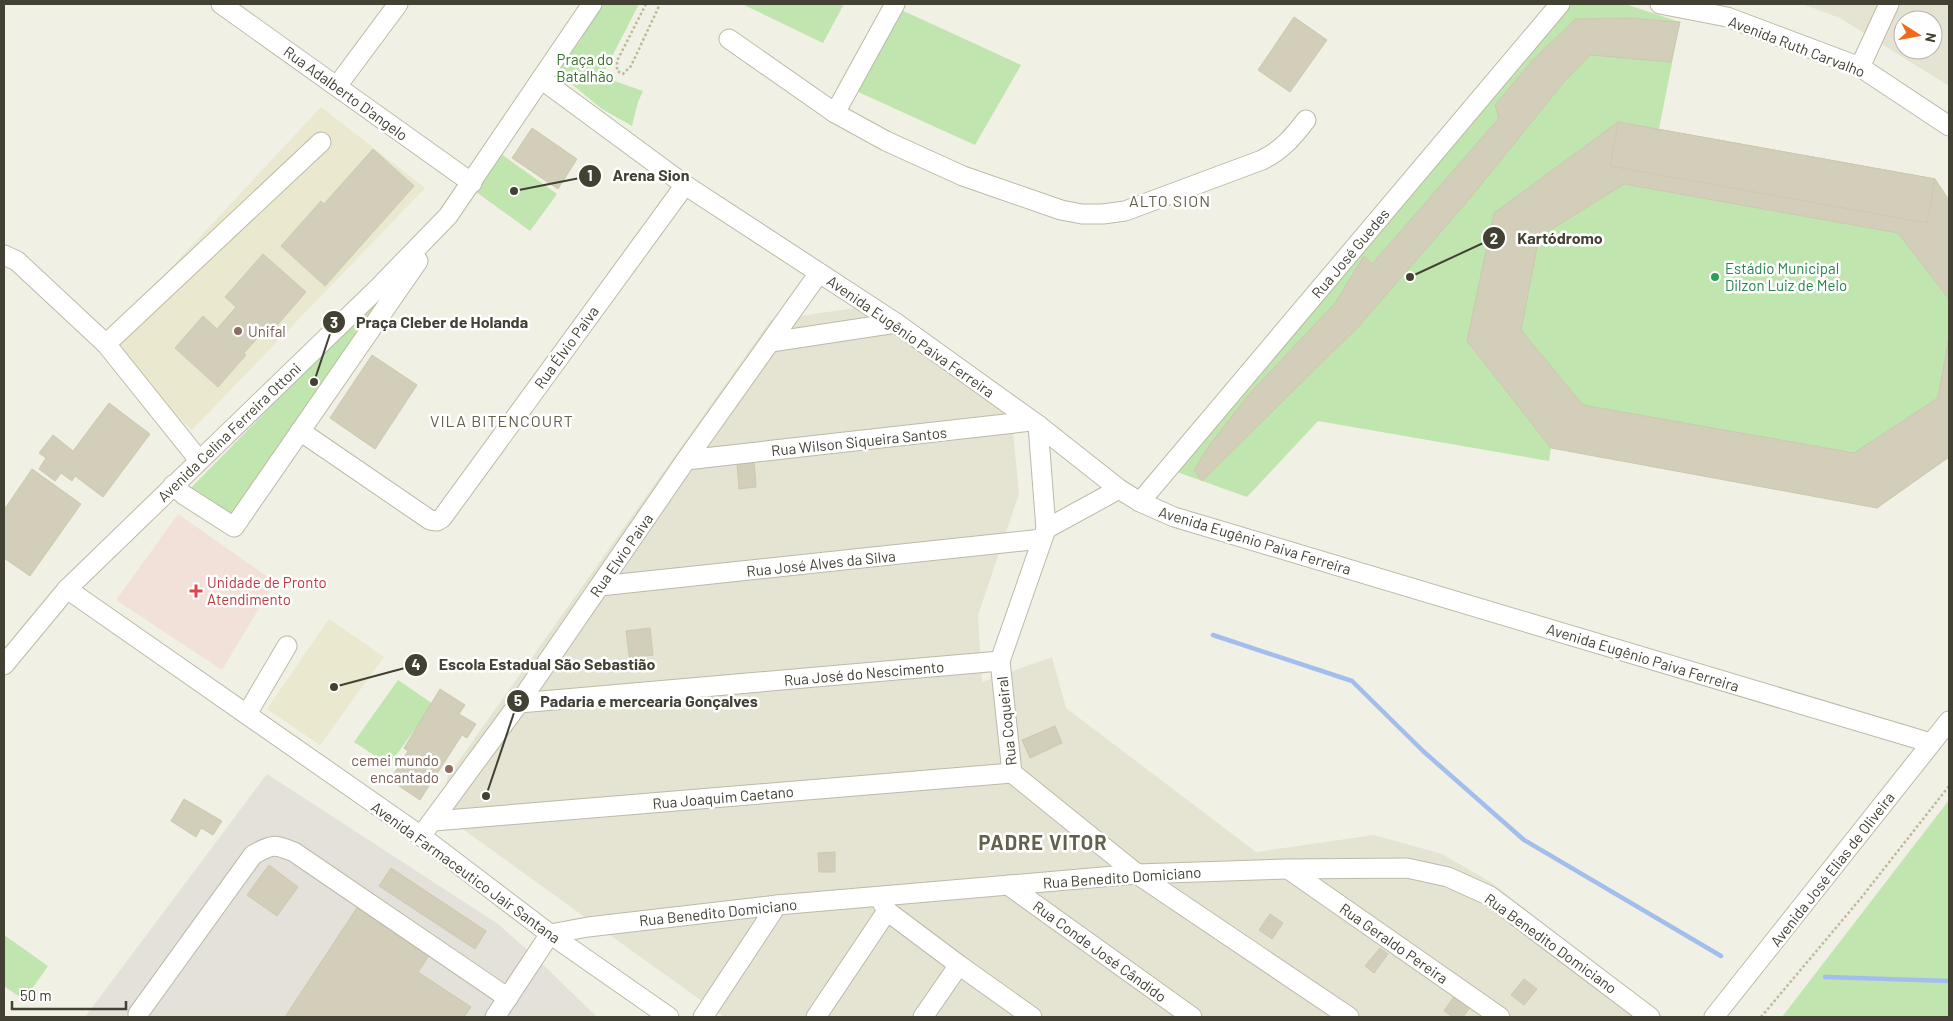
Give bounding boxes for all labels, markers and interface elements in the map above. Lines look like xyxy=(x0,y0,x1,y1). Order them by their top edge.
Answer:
north arrow xyxy=(1893,10,1943,60)
street label: Avenida Ruth Carvalho xyxy=(1726,12,1868,80)
text: N xyxy=(1922,31,1940,44)
street label: Rua Adalberto D'angelo xyxy=(281,42,411,144)
park label: Praça do Batalhão xyxy=(556,50,614,85)
callout: Arena Sion xyxy=(578,160,700,191)
text: Arena Sion xyxy=(612,165,690,184)
text: 1 xyxy=(587,166,593,184)
district label: ALTO SION xyxy=(1129,191,1211,210)
street label: Rua José Guedes xyxy=(1307,205,1393,301)
callout: Kartódromo xyxy=(1482,223,1612,254)
text: Kartódromo xyxy=(1517,228,1603,247)
text: 2 xyxy=(1490,229,1498,247)
place label: Estádio Municipal Dilzon Luiz de Melo xyxy=(1725,259,1847,294)
street label: Avenida Eugênio Paiva Ferreira xyxy=(824,271,998,401)
marker: Estádio Municipal Dilzon Luiz de Melo xyxy=(1709,271,1721,283)
street label: Rua Élvio Paiva xyxy=(530,302,602,392)
callout: Praça Cleber de Holanda xyxy=(321,307,538,338)
text: Praça Cleber de Holanda xyxy=(356,312,528,331)
text: 3 xyxy=(330,313,338,331)
place label: Unifal xyxy=(248,322,286,340)
marker: Unifal xyxy=(232,325,244,337)
street label: Avenida Celina Ferreira Ottoni xyxy=(154,359,304,505)
district label: VILA BITENCOURT xyxy=(430,411,574,430)
street label: Rua Wilson Siqueira Santos xyxy=(770,423,948,459)
street label: Avenida Eugênio Paiva Ferreira xyxy=(1157,502,1353,578)
street label: Rua Elvio Paiva xyxy=(586,510,656,600)
street label: Rua José Alves da Silva xyxy=(745,546,897,580)
place label: Unidade de Pronto Atendimento xyxy=(207,573,327,608)
marker: Unidade de Pronto Atendimento xyxy=(189,584,203,598)
street label: Avenida Eugênio Paiva Ferreira xyxy=(1545,619,1741,695)
callout: Escola Estadual São Sebastião xyxy=(404,649,666,680)
text: Escola Estadual São Sebastião xyxy=(439,654,655,673)
text: 4 xyxy=(411,655,421,673)
street label: Rua José do Nescimento xyxy=(783,657,945,689)
street label: Rua Coqueiral xyxy=(992,675,1020,767)
callout: Padaria e mercearia Gonçalves xyxy=(505,685,768,716)
text: 5 xyxy=(514,691,522,709)
text: Padaria e mercearia Gonçalves xyxy=(540,691,758,710)
place label: cemei mundo encantado xyxy=(351,751,439,786)
marker: cemei mundo encantado xyxy=(443,763,455,775)
street label: Rua Joaquim Caetano xyxy=(652,782,794,812)
street label: Avenida José Elias de Oliveira xyxy=(1766,788,1898,950)
street label: Avenida Farmaceutico Jair Santana xyxy=(368,797,564,947)
district label: PADRE VITOR xyxy=(978,830,1108,854)
street label: Rua Benedito Domiciano xyxy=(1042,862,1202,892)
street label: Rua Benedito Domiciano xyxy=(1481,889,1621,997)
street label: Rua Benedito Domiciano xyxy=(638,895,798,929)
street label: Rua Conde José Cândido xyxy=(1030,897,1170,1005)
street label: Rua Geraldo Pereira xyxy=(1336,899,1452,987)
scale bar xyxy=(12,978,126,1010)
text: 50 m xyxy=(20,986,52,1004)

